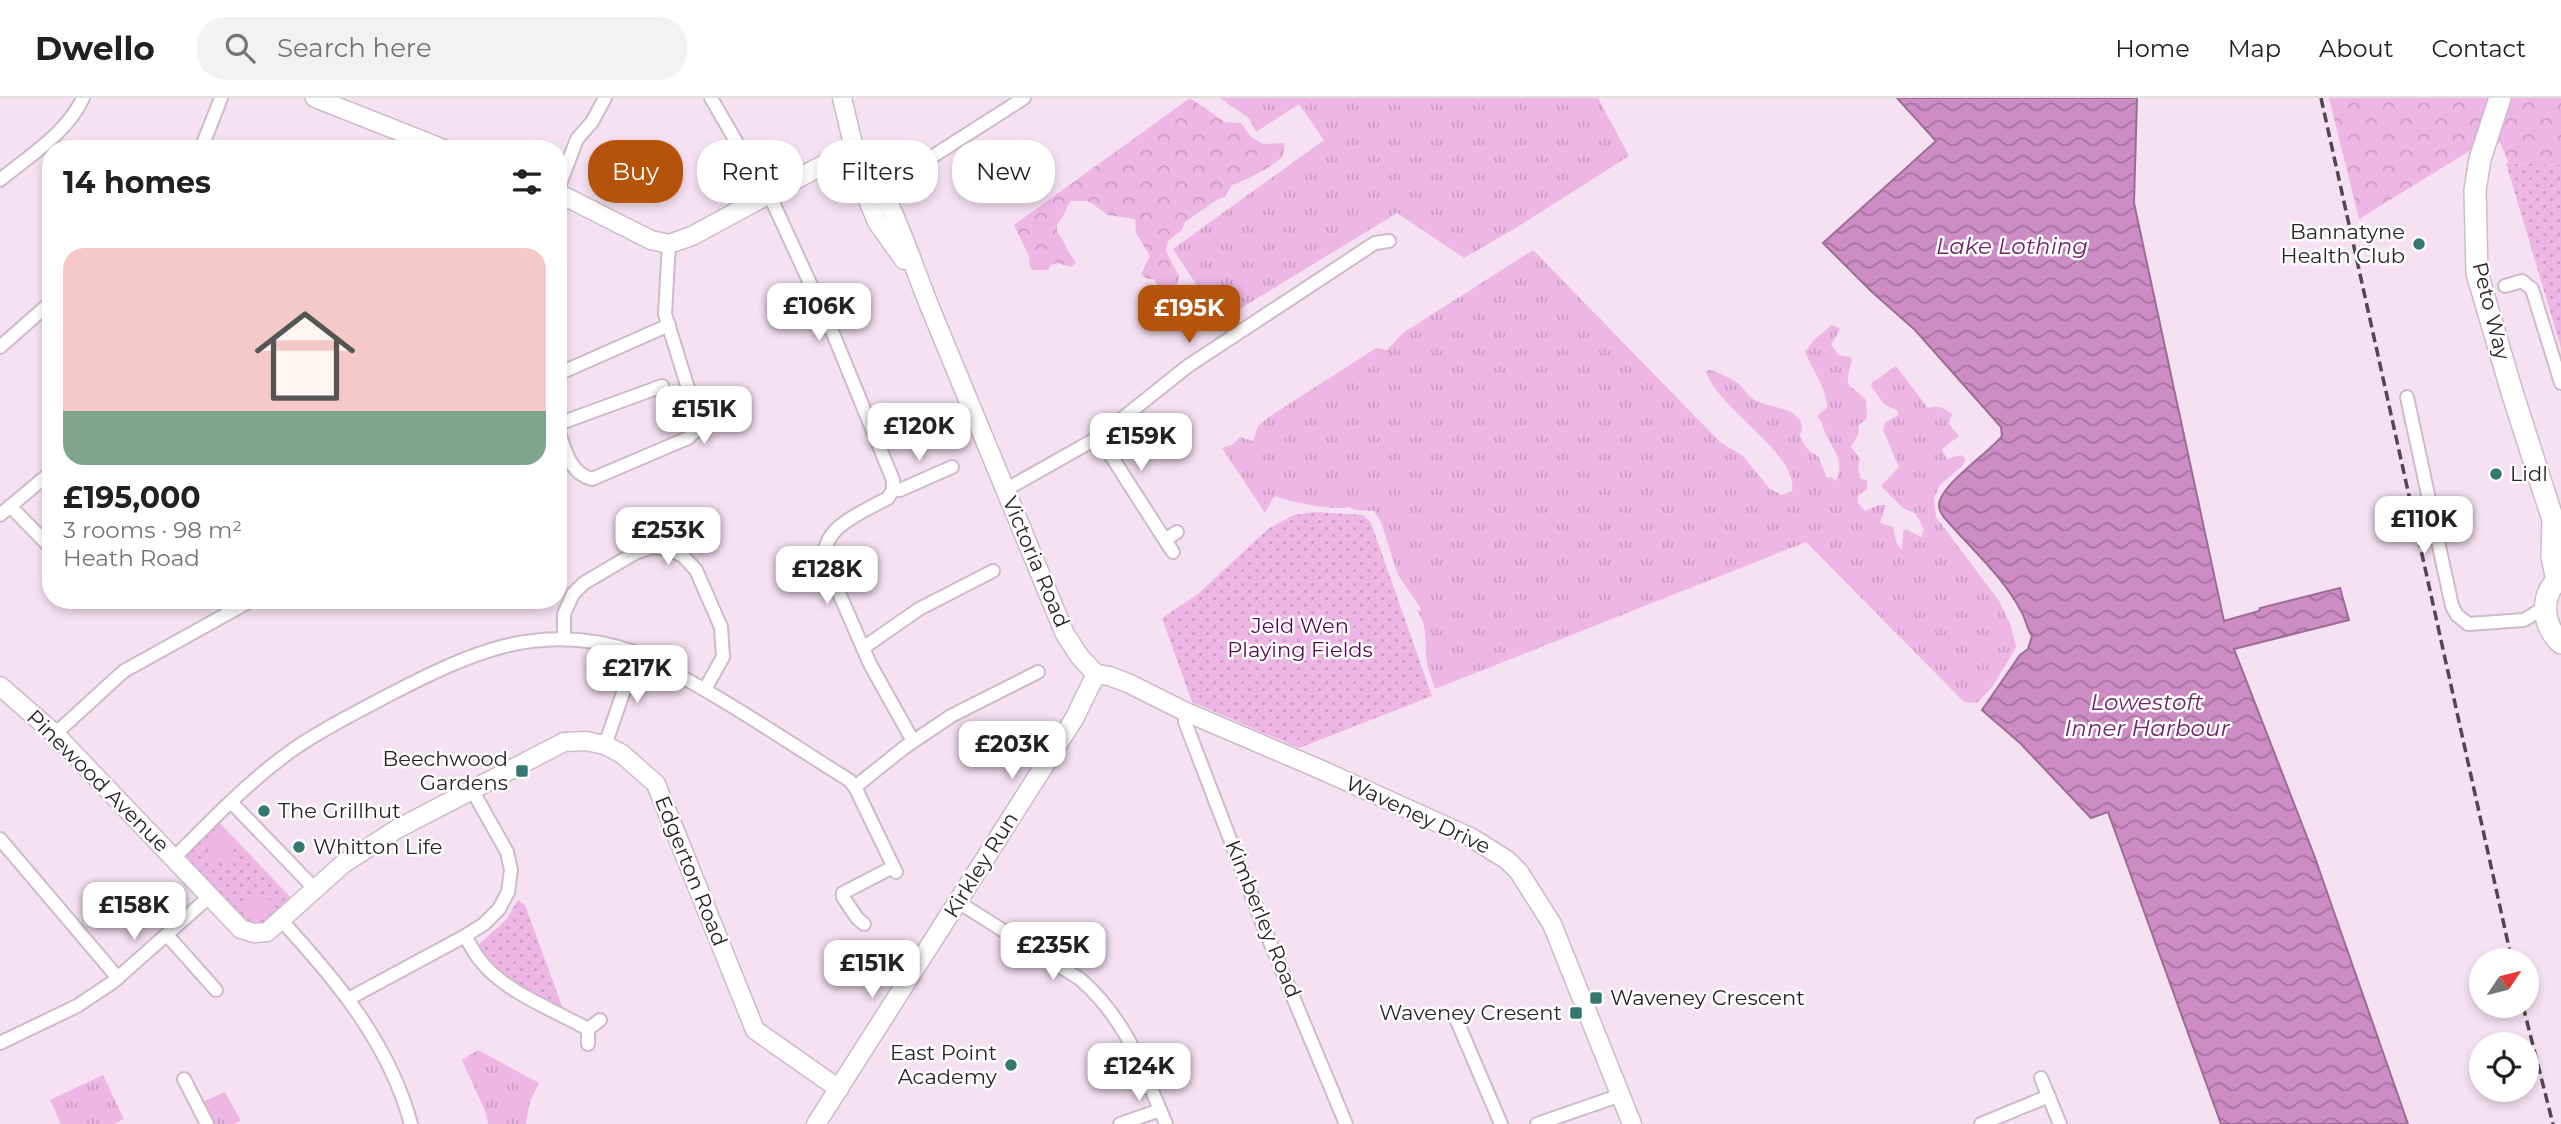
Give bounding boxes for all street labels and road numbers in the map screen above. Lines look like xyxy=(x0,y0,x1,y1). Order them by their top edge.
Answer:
street label: Peto Way xyxy=(2467,259,2516,363)
street label: Victoria Road xyxy=(998,493,1075,631)
street label: Pinewood Avenue xyxy=(22,704,175,857)
street label: Waveney Drive xyxy=(1342,770,1495,859)
street label: Edgerton Road xyxy=(650,792,733,950)
street label: Kirkley Run xyxy=(938,807,1023,922)
street label: Kimberley Road xyxy=(1220,836,1307,1001)

